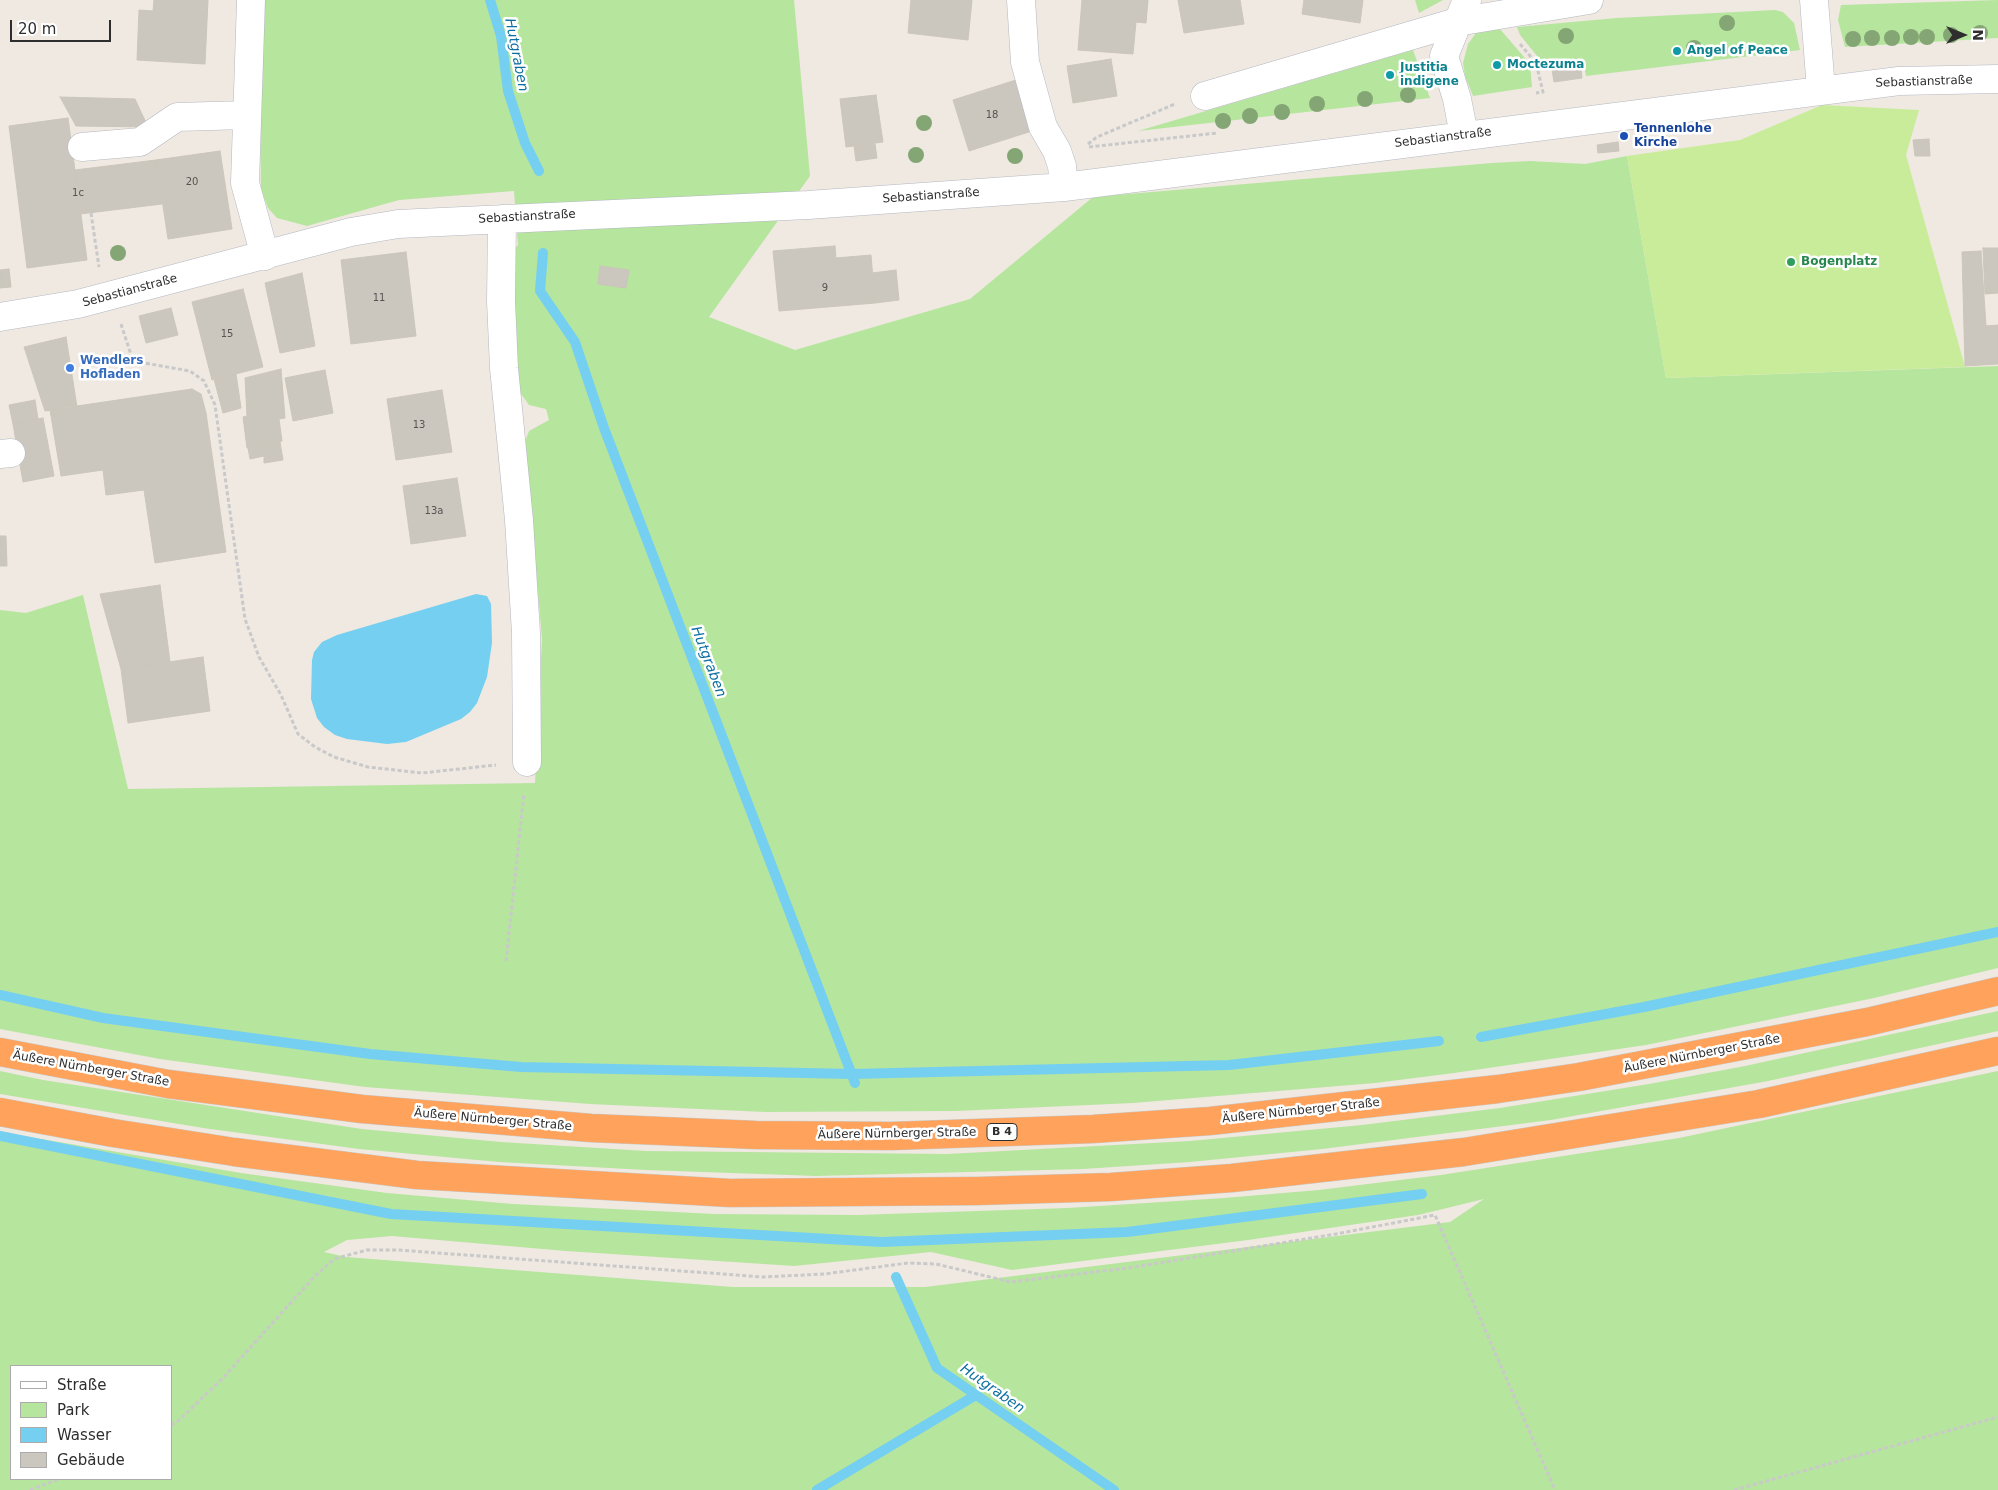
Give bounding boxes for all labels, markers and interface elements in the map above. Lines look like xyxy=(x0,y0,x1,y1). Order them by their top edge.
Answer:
scale bar xyxy=(12,10,114,42)
north arrow xyxy=(1938,10,1988,60)
water label: Hutgraben xyxy=(501,17,531,93)
text: 20 m xyxy=(18,20,56,38)
text: N xyxy=(1970,29,1986,41)
place label: Angel of Peace xyxy=(1687,44,1788,58)
marker: Angel of Peace xyxy=(1671,45,1683,57)
place label: Moctezuma xyxy=(1507,58,1584,72)
marker: Moctezuma xyxy=(1491,59,1503,71)
place label: Justitia indigene xyxy=(1400,61,1459,89)
marker: Justitia indigene xyxy=(1384,69,1396,81)
street label: Sebastianstraße xyxy=(1875,73,1973,91)
house number: 18 xyxy=(986,109,998,121)
place label: Tennenlohe Kirche xyxy=(1634,122,1712,150)
street label: Sebastianstraße xyxy=(1394,125,1492,151)
marker: Tennenlohe Kirche xyxy=(1618,130,1630,142)
house number: 20 xyxy=(186,176,198,188)
street label: Sebastianstraße xyxy=(882,185,980,207)
house number: 1c xyxy=(72,187,84,199)
street label: Sebastianstraße xyxy=(478,207,576,227)
place label: Bogenplatz xyxy=(1801,255,1877,269)
marker: Bogenplatz xyxy=(1785,256,1797,268)
street label: Sebastianstraße xyxy=(81,271,179,311)
house number: 9 xyxy=(822,282,828,294)
house number: 11 xyxy=(373,292,385,304)
house number: 15 xyxy=(221,328,233,340)
place label: Wendlers Hofladen xyxy=(80,354,143,382)
marker: Wendlers Hofladen xyxy=(64,362,76,374)
house number: 13 xyxy=(413,419,425,431)
house number: 13a xyxy=(425,505,443,517)
water label: Hutgraben xyxy=(687,624,729,700)
street label: Äußere Nürnberger Straße xyxy=(1623,1032,1781,1076)
street label: Äußere Nürnberger Straße xyxy=(12,1048,170,1090)
street label: Äußere Nürnberger Straße xyxy=(1221,1096,1381,1126)
street label: Äußere Nürnberger Straße xyxy=(413,1106,573,1134)
road number: B 4 xyxy=(987,1124,1017,1140)
street label: Äußere Nürnberger Straße xyxy=(818,1125,976,1143)
water label: Hutgraben xyxy=(957,1361,1027,1417)
legend xyxy=(10,1365,172,1480)
text: Straße xyxy=(57,1376,106,1394)
text: Park xyxy=(57,1401,89,1419)
text: Wasser xyxy=(57,1426,111,1444)
text: Gebäude xyxy=(57,1451,125,1469)

